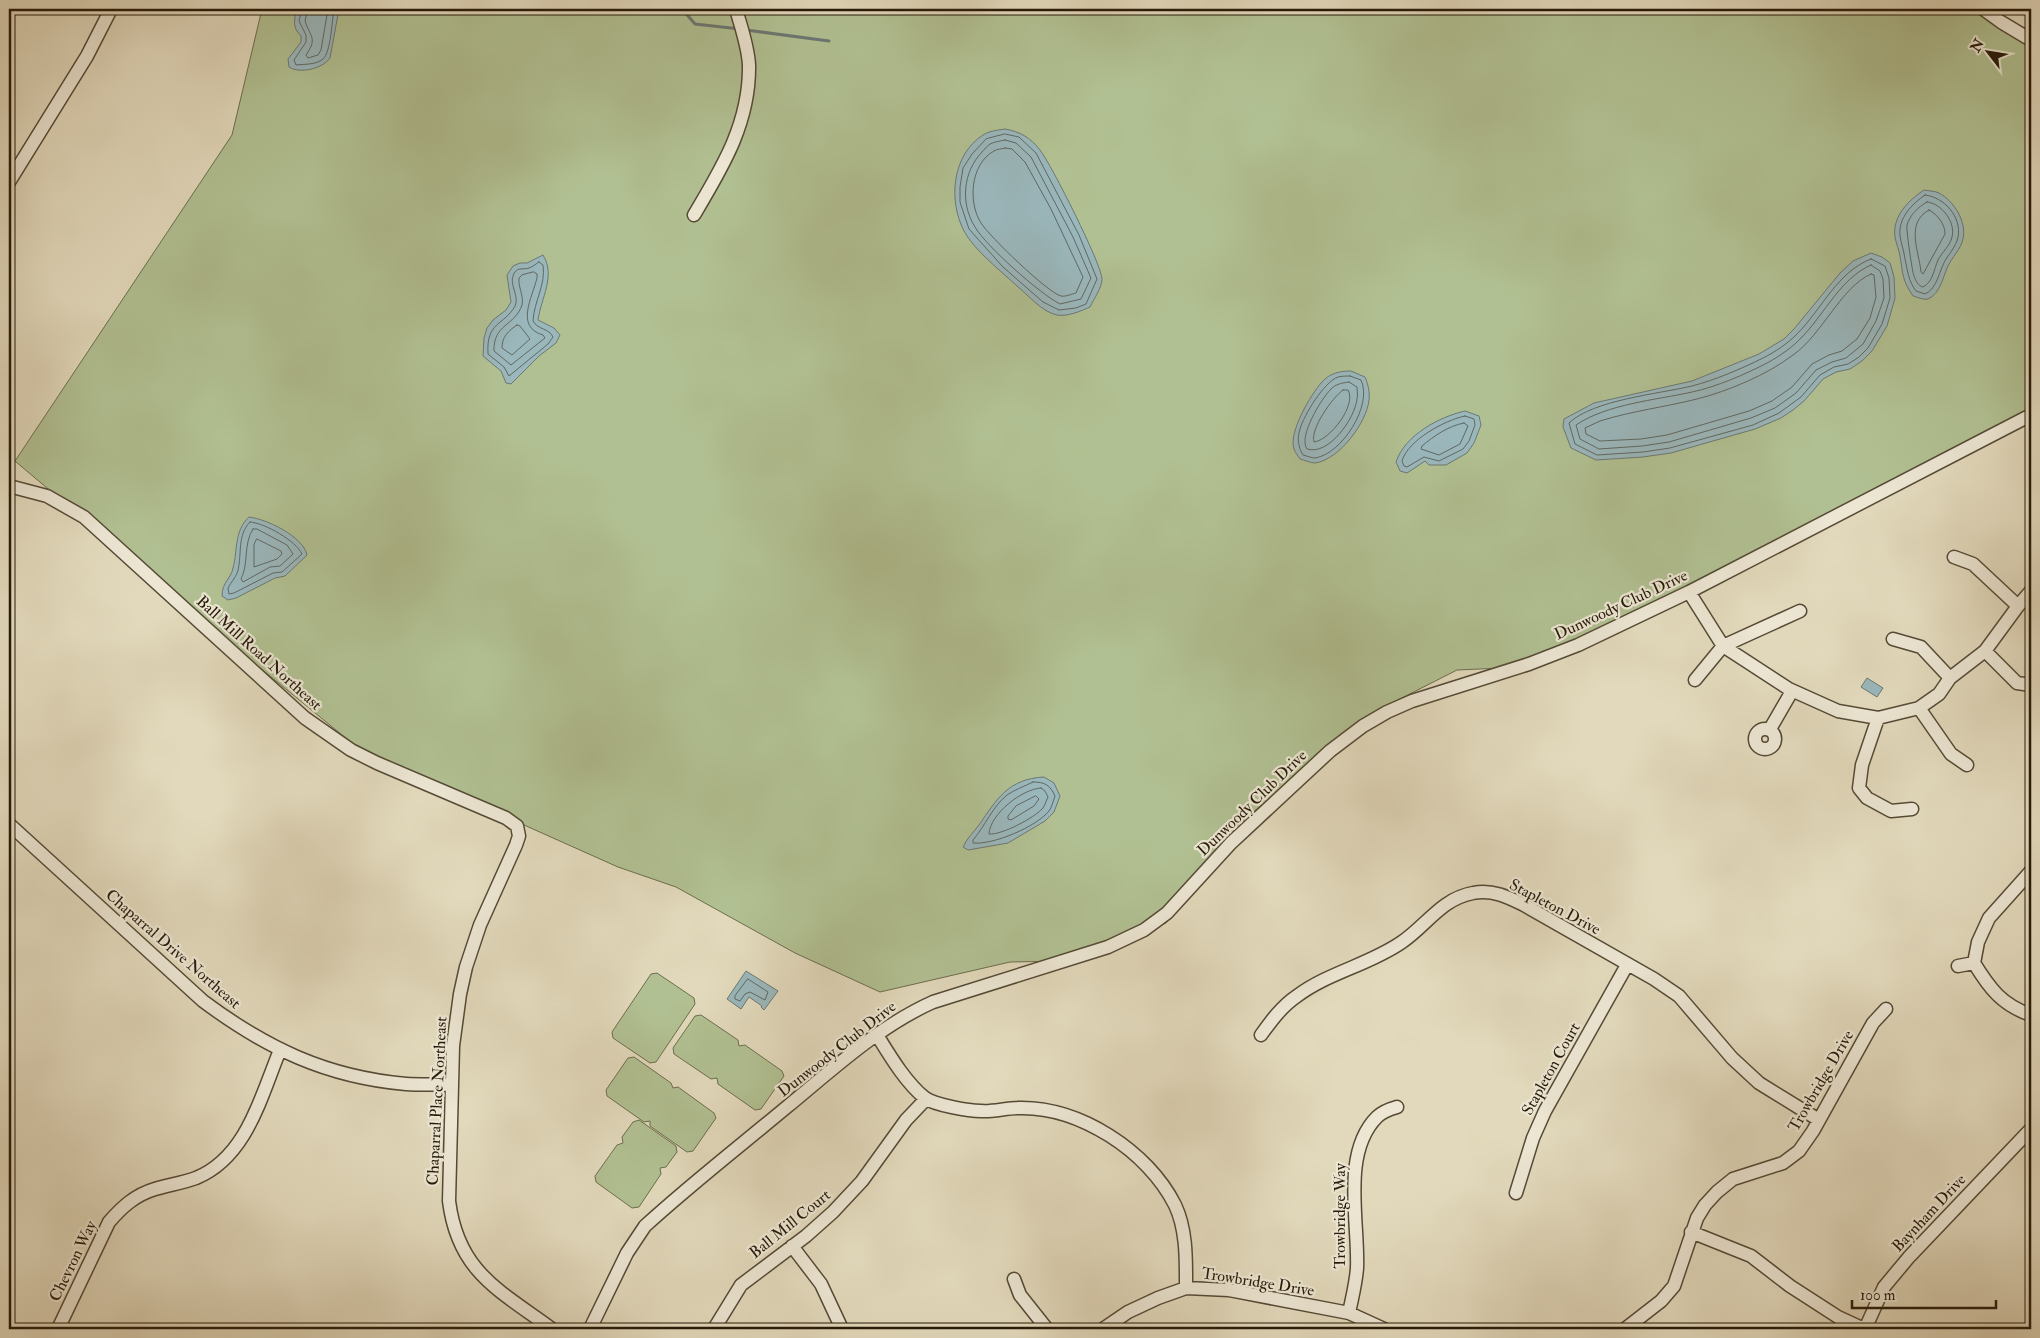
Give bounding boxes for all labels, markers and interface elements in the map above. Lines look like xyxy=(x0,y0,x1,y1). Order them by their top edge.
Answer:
north arrow xyxy=(1962,28,2012,78)
text: N xyxy=(1966,35,1988,56)
street label: Dunwoody Club Drive xyxy=(1551,565,1691,645)
street label: Ball Mill Road Northeast xyxy=(192,591,326,715)
street label: Dunwoody Club Drive xyxy=(1193,745,1311,860)
street label: Stapleton Drive xyxy=(1505,875,1604,940)
street label: Chaparral Drive Northeast xyxy=(101,885,245,1014)
street label: Dunwoody Club Drive xyxy=(774,996,900,1101)
street label: Chaparral Place Northeast xyxy=(423,1016,452,1186)
street label: Stapleton Court xyxy=(1517,1019,1586,1119)
street label: Trowbridge Drive xyxy=(1784,1026,1858,1135)
street label: Trowbridge Way xyxy=(1330,1162,1350,1269)
street label: Baynham Drive xyxy=(1888,1170,1970,1256)
street label: Ball Mill Court xyxy=(745,1185,835,1263)
street label: Chevron Way xyxy=(45,1217,102,1305)
street label: Trowbridge Drive xyxy=(1200,1263,1316,1301)
scale bar xyxy=(1852,1278,1996,1310)
text: 100 m xyxy=(1860,1286,1896,1305)

